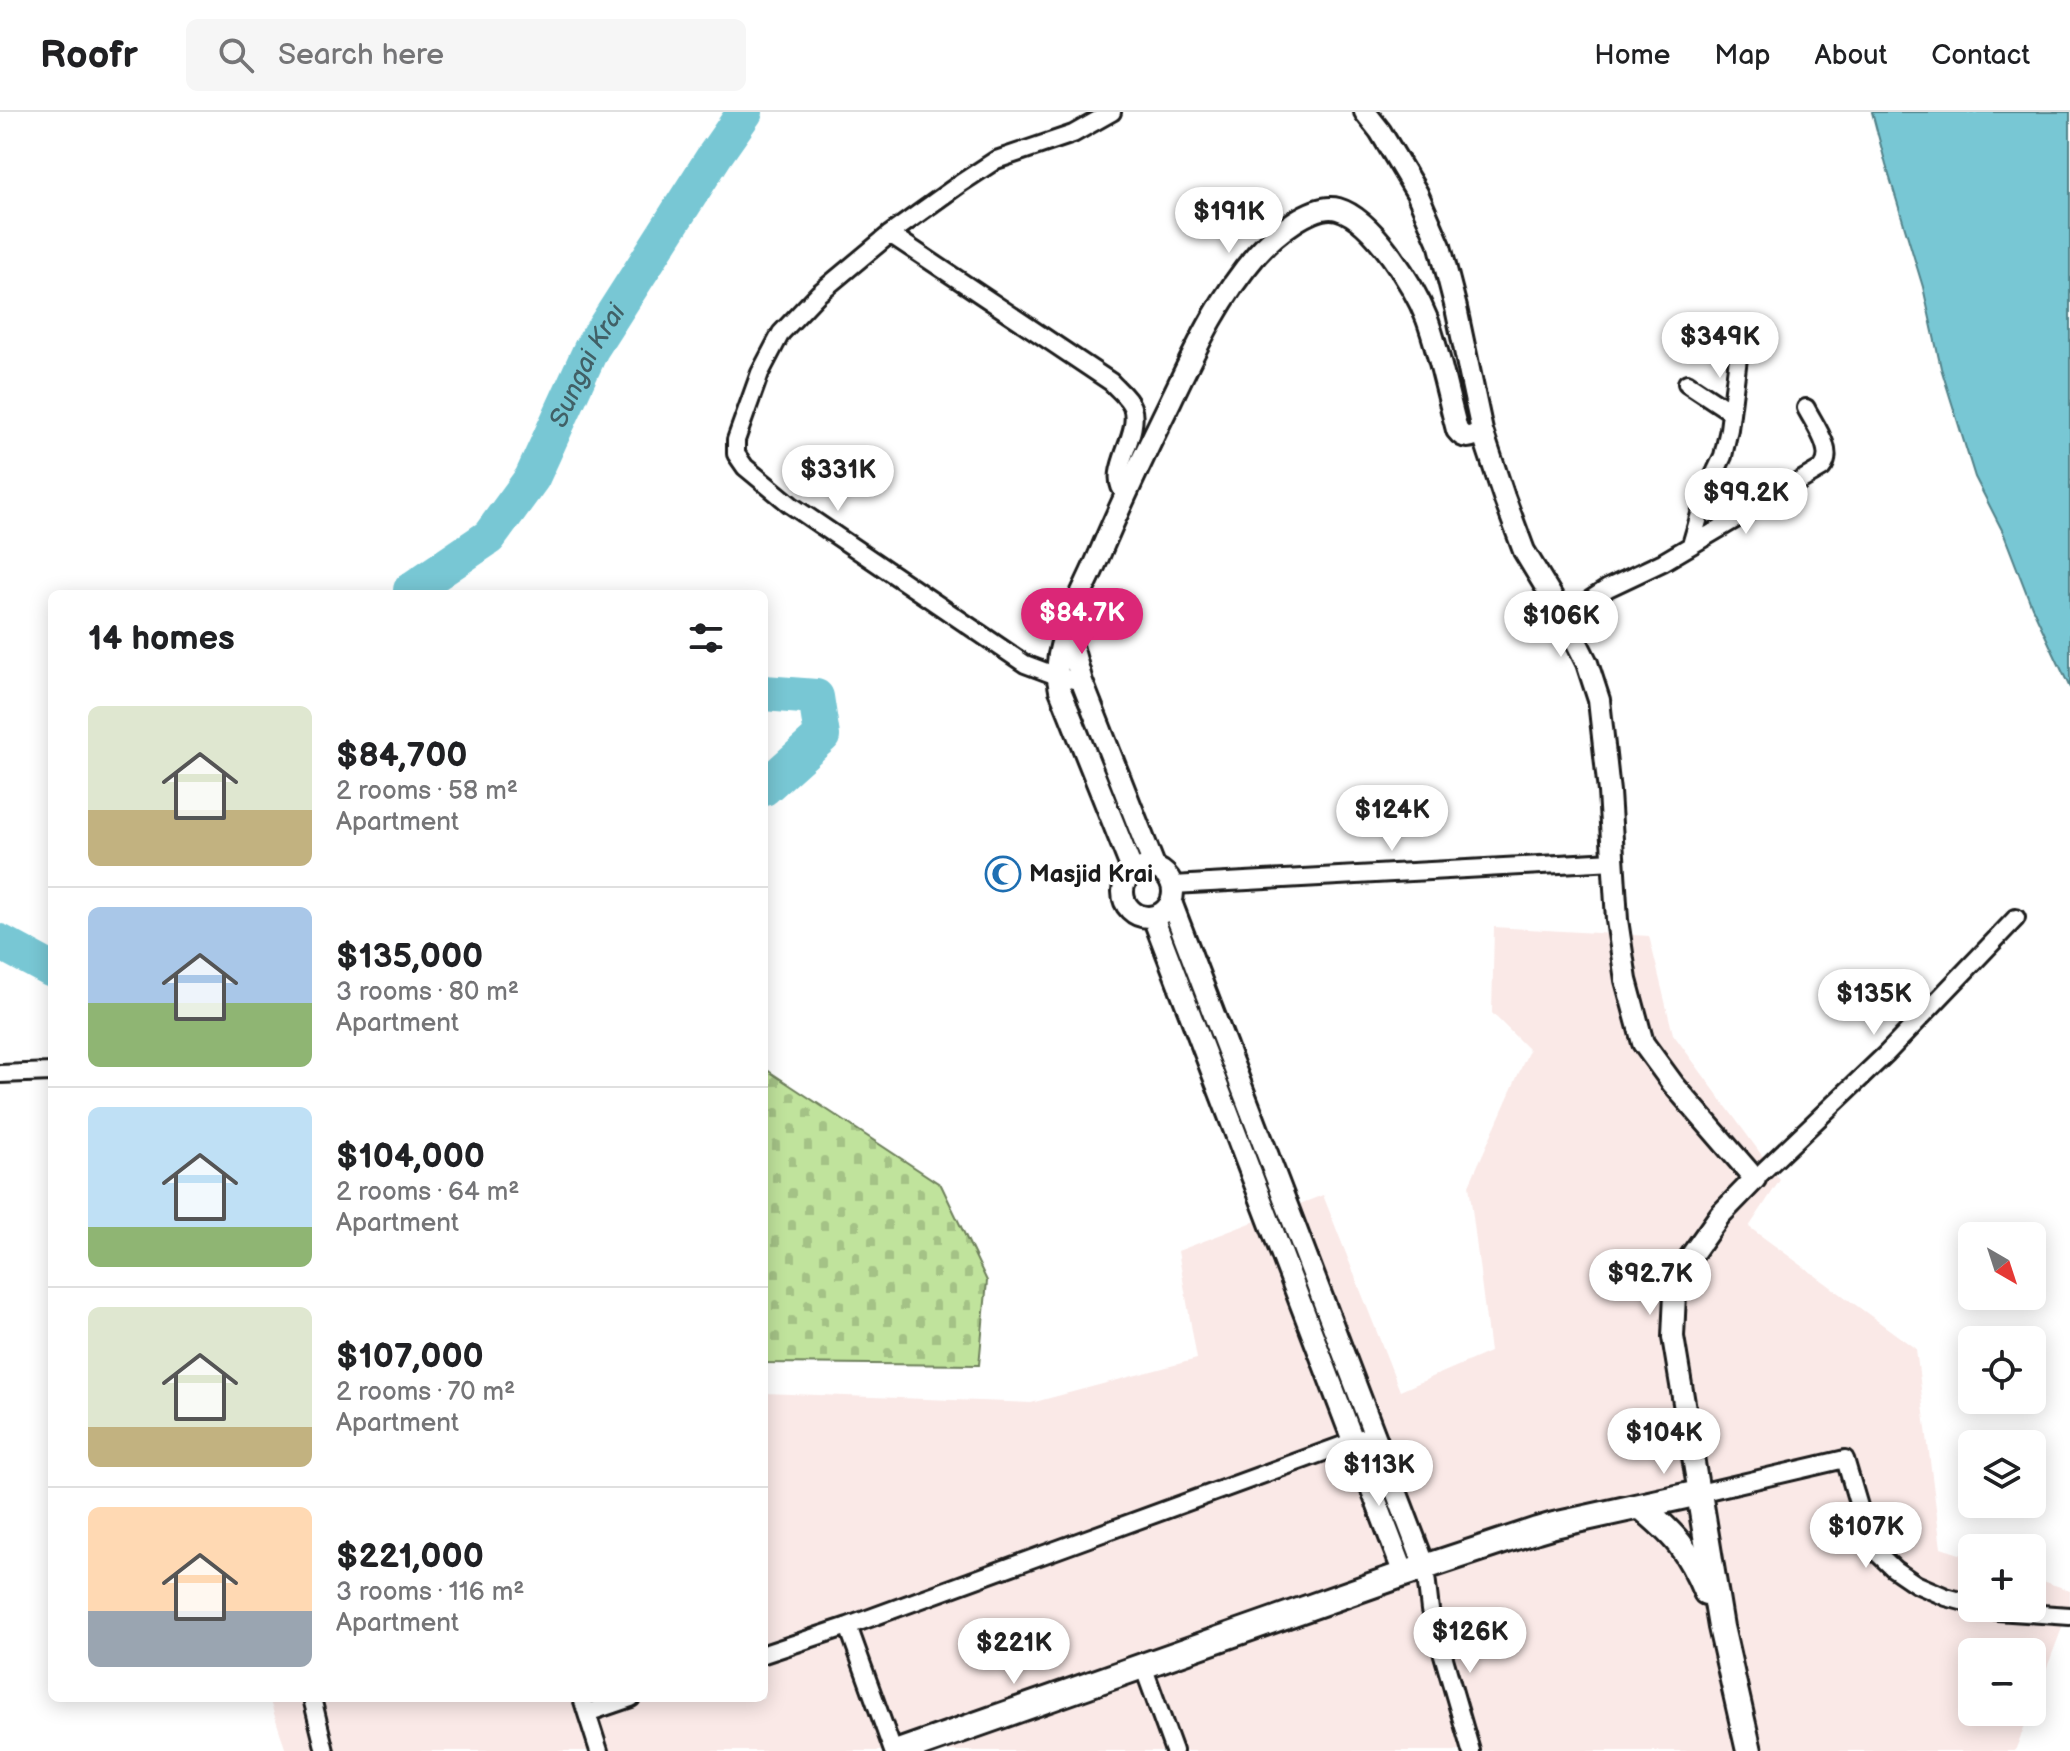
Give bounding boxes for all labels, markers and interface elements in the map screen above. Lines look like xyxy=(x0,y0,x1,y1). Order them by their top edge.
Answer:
search box xyxy=(186,19,746,91)
text: Roofr xyxy=(40,33,138,78)
icon: search xyxy=(214,33,258,77)
text: Search here xyxy=(278,37,444,73)
text: Home xyxy=(1594,39,1670,72)
text: Map xyxy=(1714,39,1771,72)
text: About xyxy=(1815,39,1887,72)
text: Contact xyxy=(1931,39,2030,72)
pin: $191K xyxy=(1173,187,1285,255)
text: $191K xyxy=(1193,197,1265,228)
water label: Sungai Krai xyxy=(543,298,633,432)
pin: $349K xyxy=(1664,312,1776,380)
text: $349K xyxy=(1680,322,1760,353)
pin: $331K xyxy=(782,445,894,513)
text: $331K xyxy=(800,455,876,486)
pin: $99.2K xyxy=(1681,468,1811,536)
text: $99.2K xyxy=(1703,478,1789,509)
pin: $84.7K xyxy=(1017,588,1147,656)
pin: $106K xyxy=(1505,591,1617,659)
text: $84.7K xyxy=(1039,598,1125,629)
text: $106K xyxy=(1522,601,1600,632)
icon: filters xyxy=(684,616,728,660)
text: 14 homes xyxy=(88,618,235,659)
text: $84,700 xyxy=(336,735,468,776)
icon: home xyxy=(152,738,248,834)
text: 2 rooms · 58 m² xyxy=(336,776,518,807)
pin: $124K xyxy=(1336,785,1448,853)
text: $124K xyxy=(1354,795,1430,826)
text: Apartment xyxy=(336,807,459,838)
mosque icon: Masjid Krai xyxy=(984,855,1022,893)
place label: Masjid Krai xyxy=(1029,860,1153,889)
text: $135,000 xyxy=(336,936,483,977)
icon: home xyxy=(152,939,248,1035)
pin: $135K xyxy=(1818,969,1930,1037)
text: 3 rooms · 80 m² xyxy=(336,977,519,1008)
text: $135K xyxy=(1836,979,1912,1010)
text: Apartment xyxy=(336,1008,459,1039)
text: $104,000 xyxy=(336,1136,485,1177)
icon: home xyxy=(152,1139,248,1235)
text: 2 rooms · 64 m² xyxy=(336,1177,520,1208)
text: Apartment xyxy=(336,1208,459,1239)
north arrow xyxy=(1958,1222,2046,1310)
map controls xyxy=(1958,1222,2046,1726)
pin: $92.7K xyxy=(1585,1249,1715,1317)
text: $92.7K xyxy=(1607,1259,1693,1290)
button: locate xyxy=(1958,1326,2046,1414)
text: $107,000 xyxy=(336,1336,484,1377)
icon: home xyxy=(152,1339,248,1435)
text: 2 rooms · 70 m² xyxy=(336,1377,515,1408)
text: Apartment xyxy=(336,1408,459,1439)
pin: $104K xyxy=(1608,1408,1720,1476)
text: $104K xyxy=(1625,1418,1703,1449)
button: layers xyxy=(1958,1430,2046,1518)
pin: $113K xyxy=(1323,1440,1435,1508)
text: $113K xyxy=(1343,1450,1415,1481)
pin: $107K xyxy=(1810,1502,1922,1570)
text: $107K xyxy=(1828,1512,1904,1543)
button: + xyxy=(1958,1534,2046,1622)
text: $221,000 xyxy=(336,1536,484,1577)
icon: home xyxy=(152,1539,248,1635)
text: 3 rooms · 116 m² xyxy=(336,1577,525,1608)
pin: $126K xyxy=(1414,1607,1526,1675)
text: Apartment xyxy=(336,1608,459,1639)
text: $126K xyxy=(1431,1617,1509,1648)
pin: $221K xyxy=(958,1618,1070,1686)
text: $221K xyxy=(976,1628,1052,1659)
button: − xyxy=(1958,1638,2046,1726)

